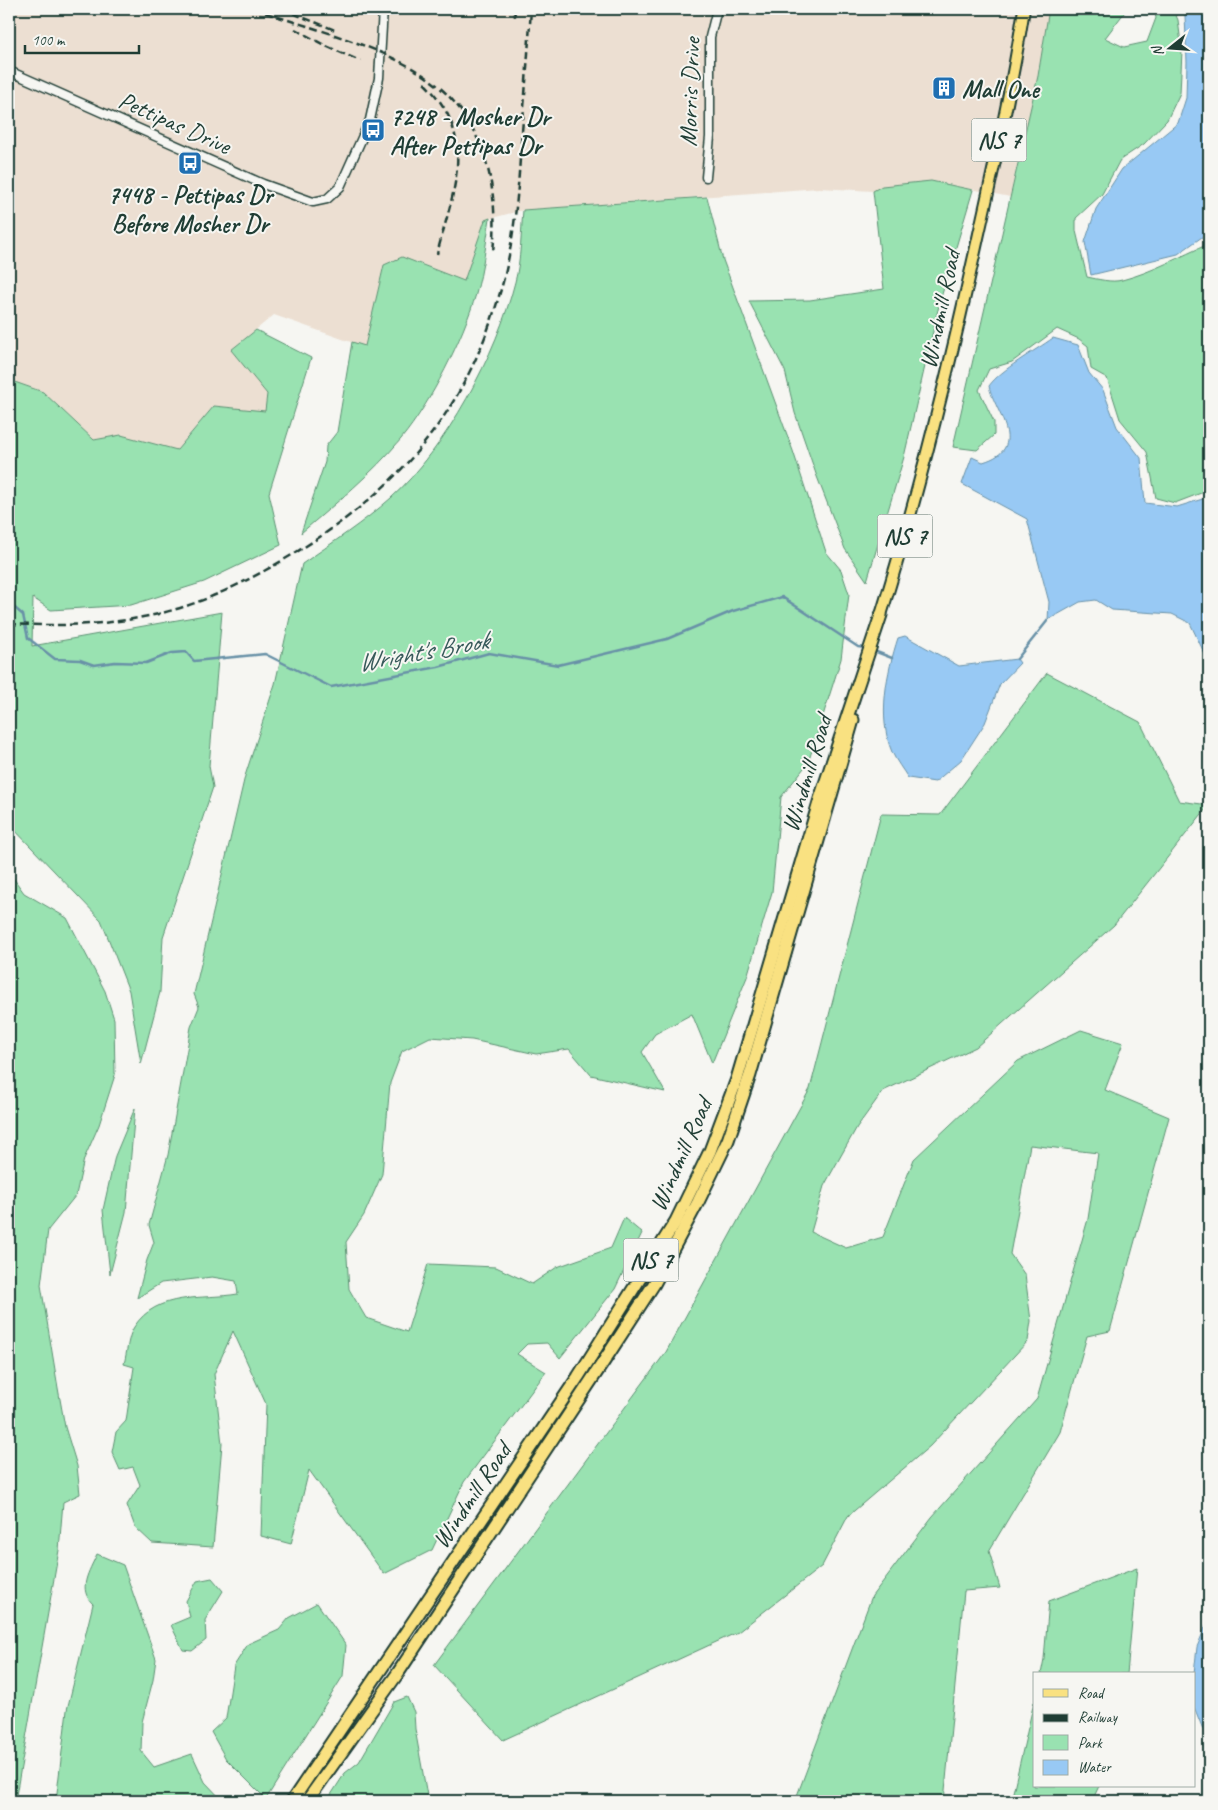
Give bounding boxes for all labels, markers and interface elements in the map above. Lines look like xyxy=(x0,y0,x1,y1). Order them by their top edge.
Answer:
scale bar xyxy=(25,22,139,54)
north arrow xyxy=(1146,22,1196,72)
text: 100 m xyxy=(32,31,66,50)
street label: Morris Drive xyxy=(672,35,708,147)
text: N xyxy=(1148,43,1167,58)
place label: Mall One xyxy=(962,73,1040,105)
building icon: Mall One xyxy=(931,75,957,101)
street label: Pettipas Drive xyxy=(114,84,237,163)
place label: 7248 - Mosher Dr After Pettipas Dr xyxy=(390,101,553,162)
bus stop icon: 7248 - Mosher Dr After Pettipas Dr xyxy=(360,117,386,143)
road number: NS 7 xyxy=(972,118,1026,162)
bus stop icon: 7448 - Pettipas Dr Before Mosher Dr xyxy=(177,150,203,176)
place label: 7448 - Pettipas Dr Before Mosher Dr xyxy=(108,179,275,240)
street label: Windmill Road xyxy=(912,244,969,371)
road number: NS 7 xyxy=(878,514,932,558)
water label: Wright's Brook xyxy=(355,623,496,679)
street label: Windmill Road xyxy=(774,708,841,836)
street label: Windmill Road xyxy=(642,1090,721,1216)
road number: NS 7 xyxy=(624,1238,678,1282)
street label: Windmill Road xyxy=(425,1434,521,1554)
legend xyxy=(1033,1672,1196,1788)
text: Road xyxy=(1078,1684,1105,1703)
text: Railway xyxy=(1078,1708,1119,1727)
text: Park xyxy=(1078,1734,1103,1753)
text: Water xyxy=(1078,1758,1112,1777)

